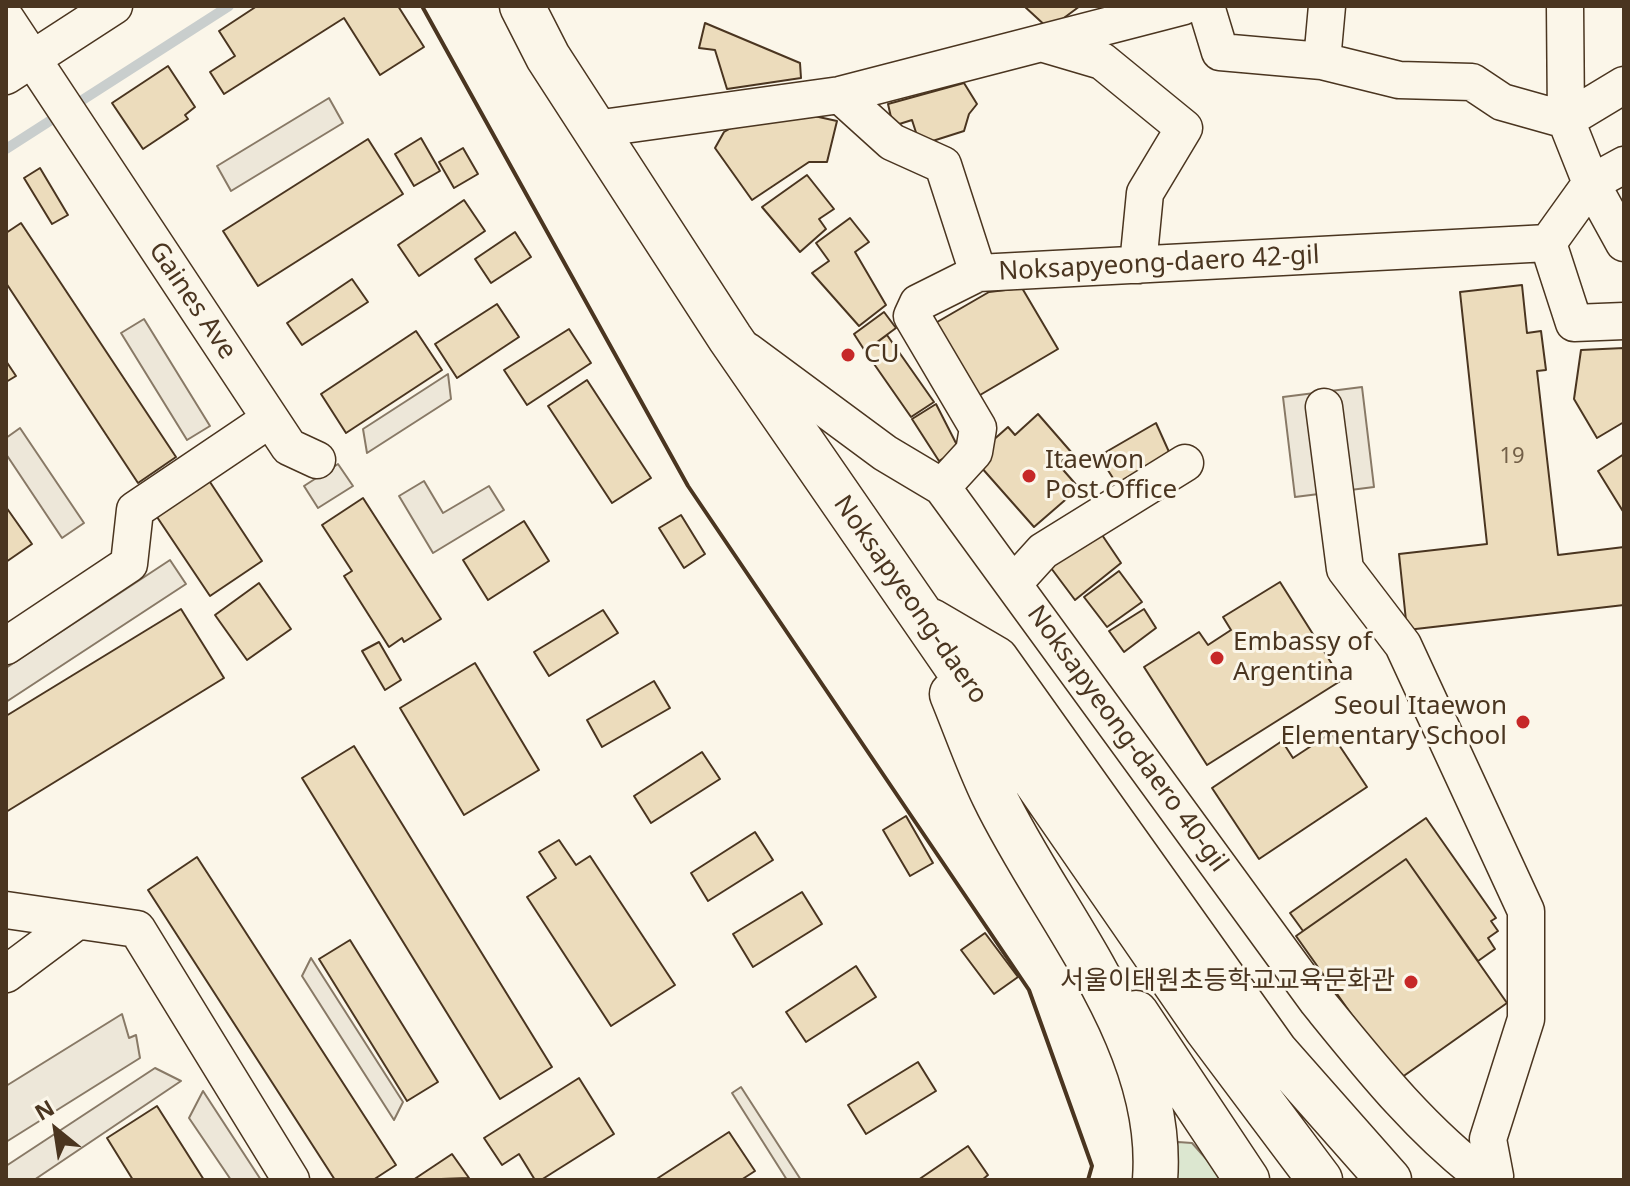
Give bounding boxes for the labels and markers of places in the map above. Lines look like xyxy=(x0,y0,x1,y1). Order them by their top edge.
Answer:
place label: CU xyxy=(864,339,899,371)
marker: CU xyxy=(839,346,857,364)
place label: Itaewon Post Office xyxy=(1045,445,1177,506)
marker: Itaewon Post Office xyxy=(1020,467,1038,485)
place label: Embassy of Argentina xyxy=(1233,627,1372,688)
marker: Embassy of Argentina xyxy=(1208,649,1226,667)
place label: Seoul Itaewon Elementary School xyxy=(1280,691,1507,752)
marker: Seoul Itaewon Elementary School xyxy=(1514,713,1532,731)
place label: 서울이태원초등학교교육문화관 xyxy=(1060,966,1395,998)
marker: 서울이태원초등학교교육문화관 xyxy=(1402,973,1420,991)

